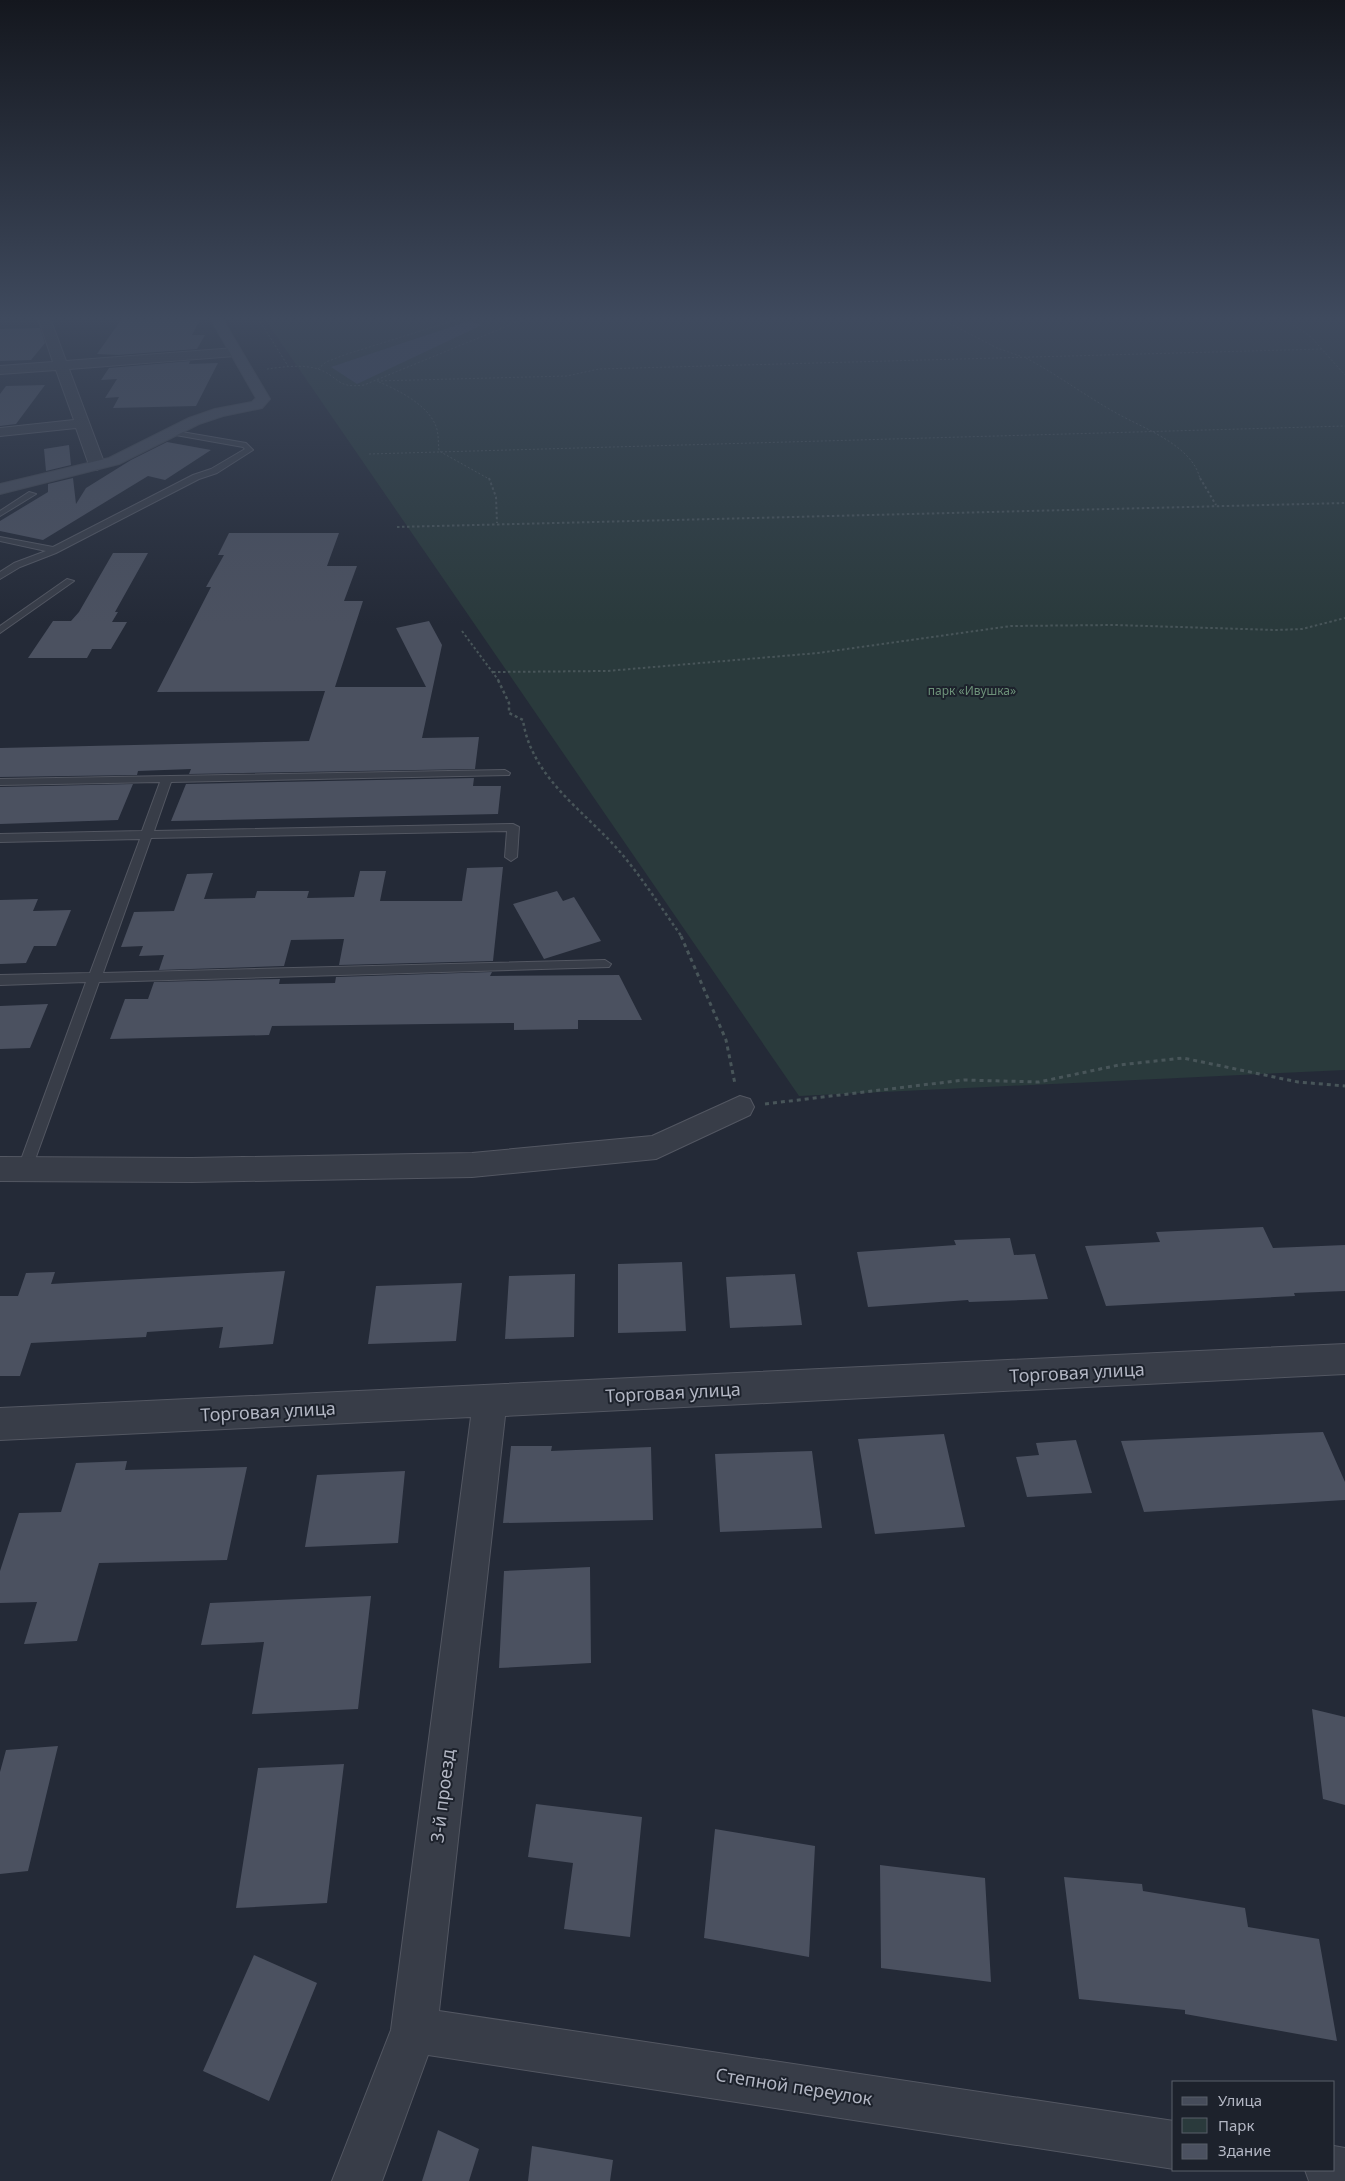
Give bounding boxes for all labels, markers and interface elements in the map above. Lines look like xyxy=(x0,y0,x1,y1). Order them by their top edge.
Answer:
park label: парк «Ивушка» xyxy=(928,682,1016,699)
street label: Торговая улица xyxy=(1009,1356,1145,1388)
street label: Торговая улица xyxy=(605,1376,741,1408)
street label: Торговая улица xyxy=(200,1395,336,1427)
street label: 3-й проезд xyxy=(424,1748,460,1844)
street label: Степной переулок xyxy=(714,2062,875,2110)
legend xyxy=(1172,2081,1335,2171)
text: Улица xyxy=(1218,2090,1262,2110)
text: Парк xyxy=(1218,2115,1254,2135)
text: Здание xyxy=(1218,2140,1271,2160)

